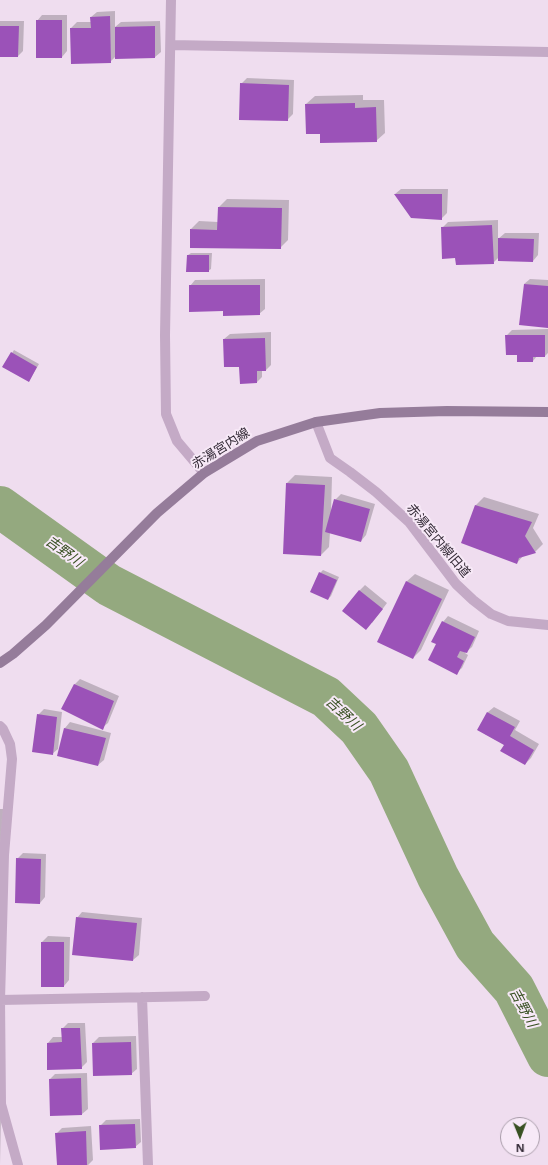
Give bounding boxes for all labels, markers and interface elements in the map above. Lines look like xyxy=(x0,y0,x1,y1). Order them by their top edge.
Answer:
street label: 赤湯宮内線 xyxy=(189,425,253,473)
street label: 赤湯宮内線旧道 xyxy=(403,501,473,581)
water label: 吉野川 xyxy=(42,533,86,571)
water label: 吉野川 xyxy=(322,694,364,734)
water label: 吉野川 xyxy=(506,986,540,1030)
north arrow xyxy=(500,1117,540,1157)
text: N xyxy=(516,1141,525,1156)

